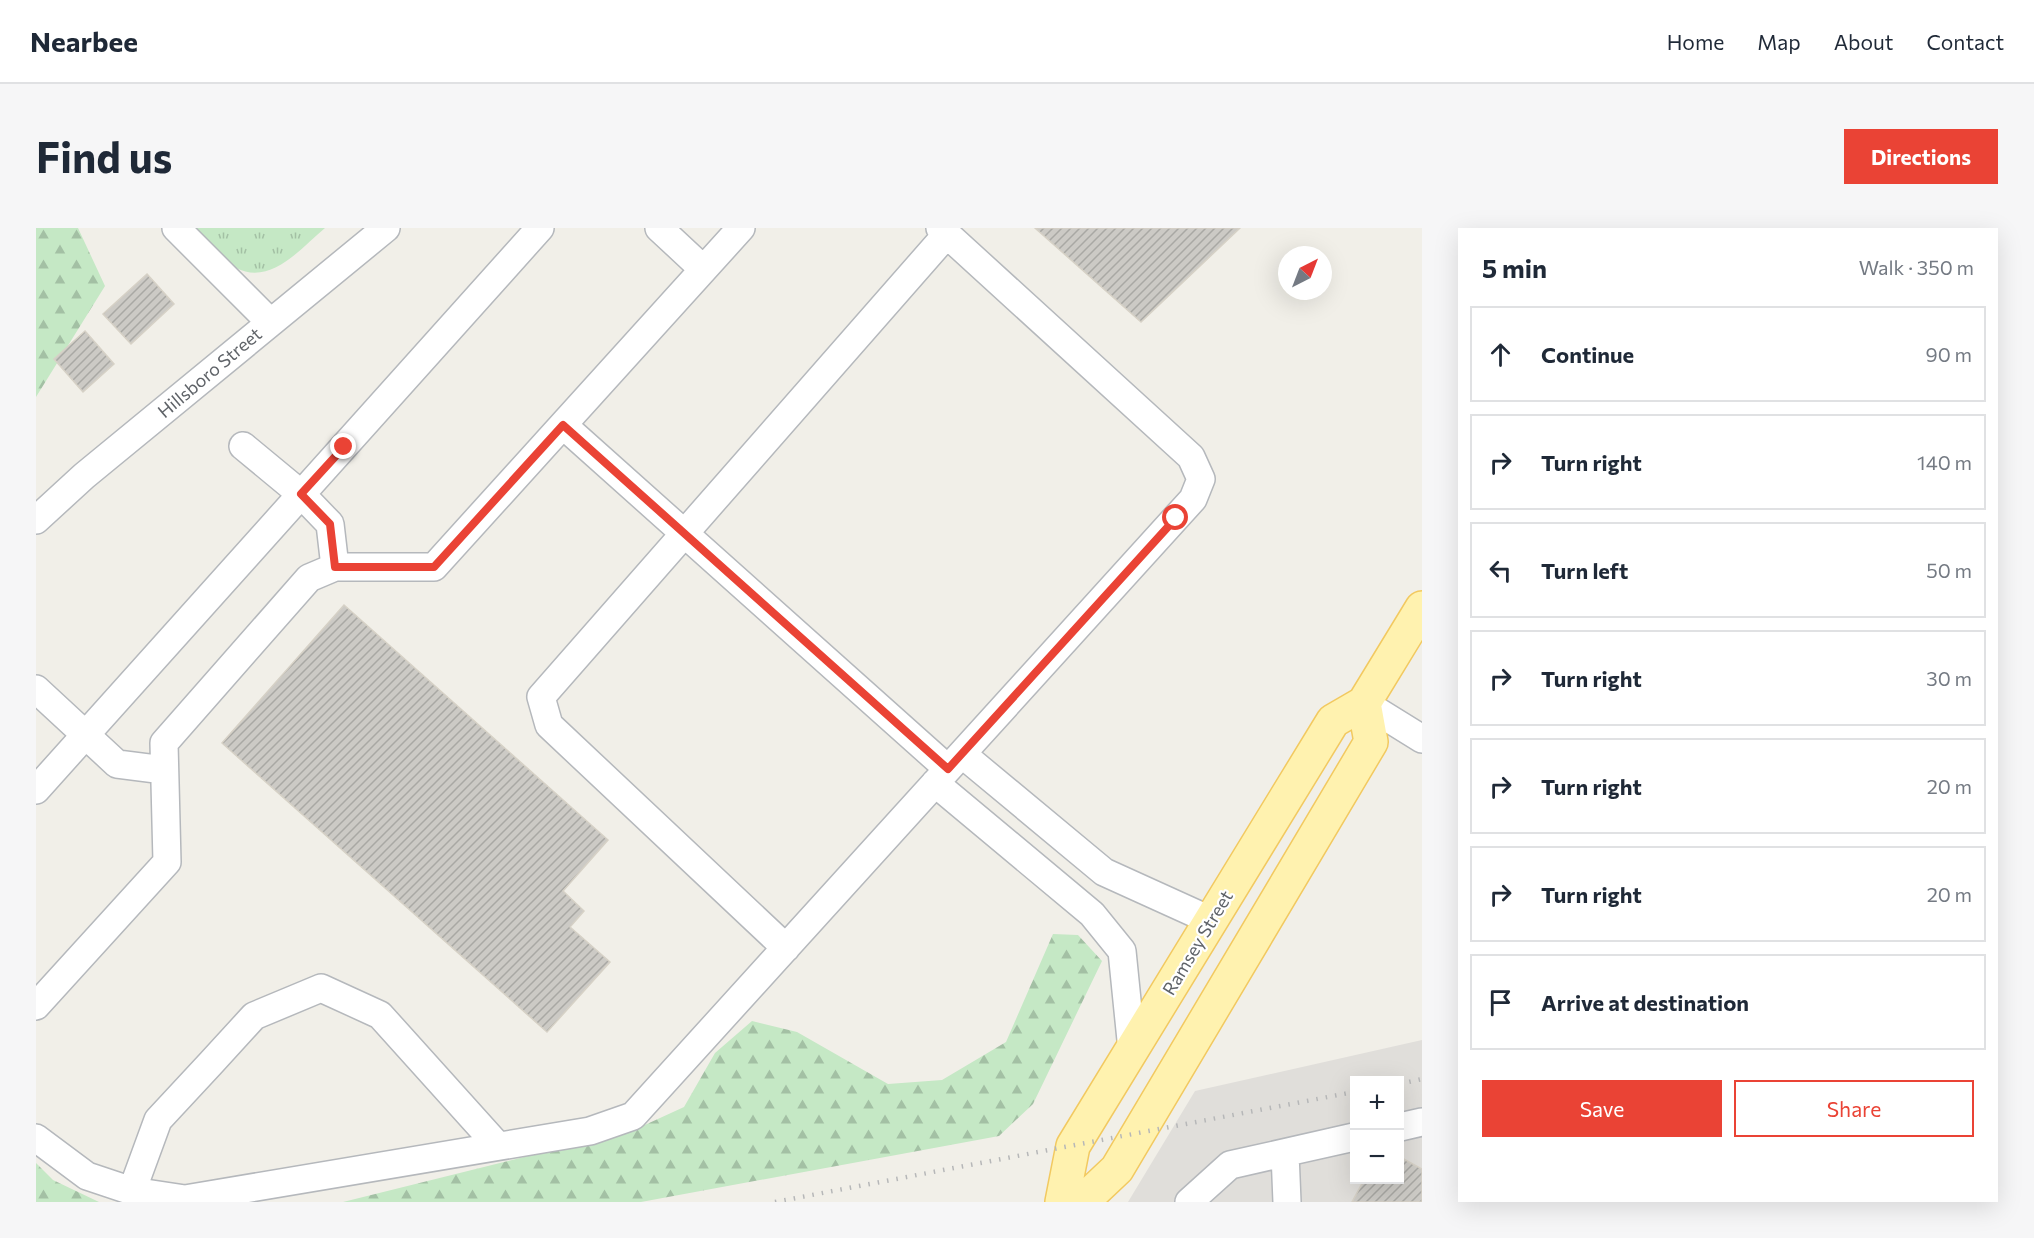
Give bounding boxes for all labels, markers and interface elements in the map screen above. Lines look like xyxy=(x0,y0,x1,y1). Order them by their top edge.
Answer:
text: Nearbee xyxy=(30,24,138,58)
text: Home xyxy=(1667,29,1724,54)
text: Map xyxy=(1757,29,1801,54)
text: About xyxy=(1834,29,1893,54)
text: Contact xyxy=(1926,29,2004,54)
button: Directions xyxy=(1844,129,1998,184)
text: Find us xyxy=(36,130,172,182)
north arrow xyxy=(1278,246,1332,300)
text: 5 min xyxy=(1482,252,1547,283)
text: Walk · 350 m xyxy=(1859,255,1974,279)
street label: Hillsboro Street xyxy=(153,322,266,422)
icon: ahead xyxy=(1484,338,1517,371)
text: Continue xyxy=(1541,341,1634,368)
text: 90 m xyxy=(1926,342,1972,366)
route end xyxy=(330,433,356,459)
icon: right xyxy=(1484,446,1517,479)
text: Turn right xyxy=(1541,449,1642,476)
text: 140 m xyxy=(1917,450,1972,474)
route start xyxy=(1162,504,1188,530)
icon: left xyxy=(1484,554,1517,587)
text: Turn left xyxy=(1541,557,1628,584)
text: 50 m xyxy=(1926,558,1972,582)
icon: right xyxy=(1484,662,1517,695)
text: Turn right xyxy=(1541,665,1642,692)
text: 30 m xyxy=(1926,666,1972,690)
icon: right xyxy=(1484,770,1517,803)
text: Turn right xyxy=(1541,773,1642,800)
text: 20 m xyxy=(1927,774,1972,798)
icon: right xyxy=(1484,878,1517,911)
text: Turn right xyxy=(1541,881,1642,908)
text: 20 m xyxy=(1927,882,1972,906)
street label: Ramsey Street xyxy=(1157,886,1237,999)
icon: arrive xyxy=(1484,986,1517,1019)
text: Arrive at destination xyxy=(1541,989,1749,1016)
map controls xyxy=(1350,1076,1404,1184)
button: + xyxy=(1350,1076,1404,1130)
button: Save xyxy=(1482,1080,1722,1137)
button: Share xyxy=(1734,1080,1974,1137)
button: − xyxy=(1350,1130,1404,1184)

